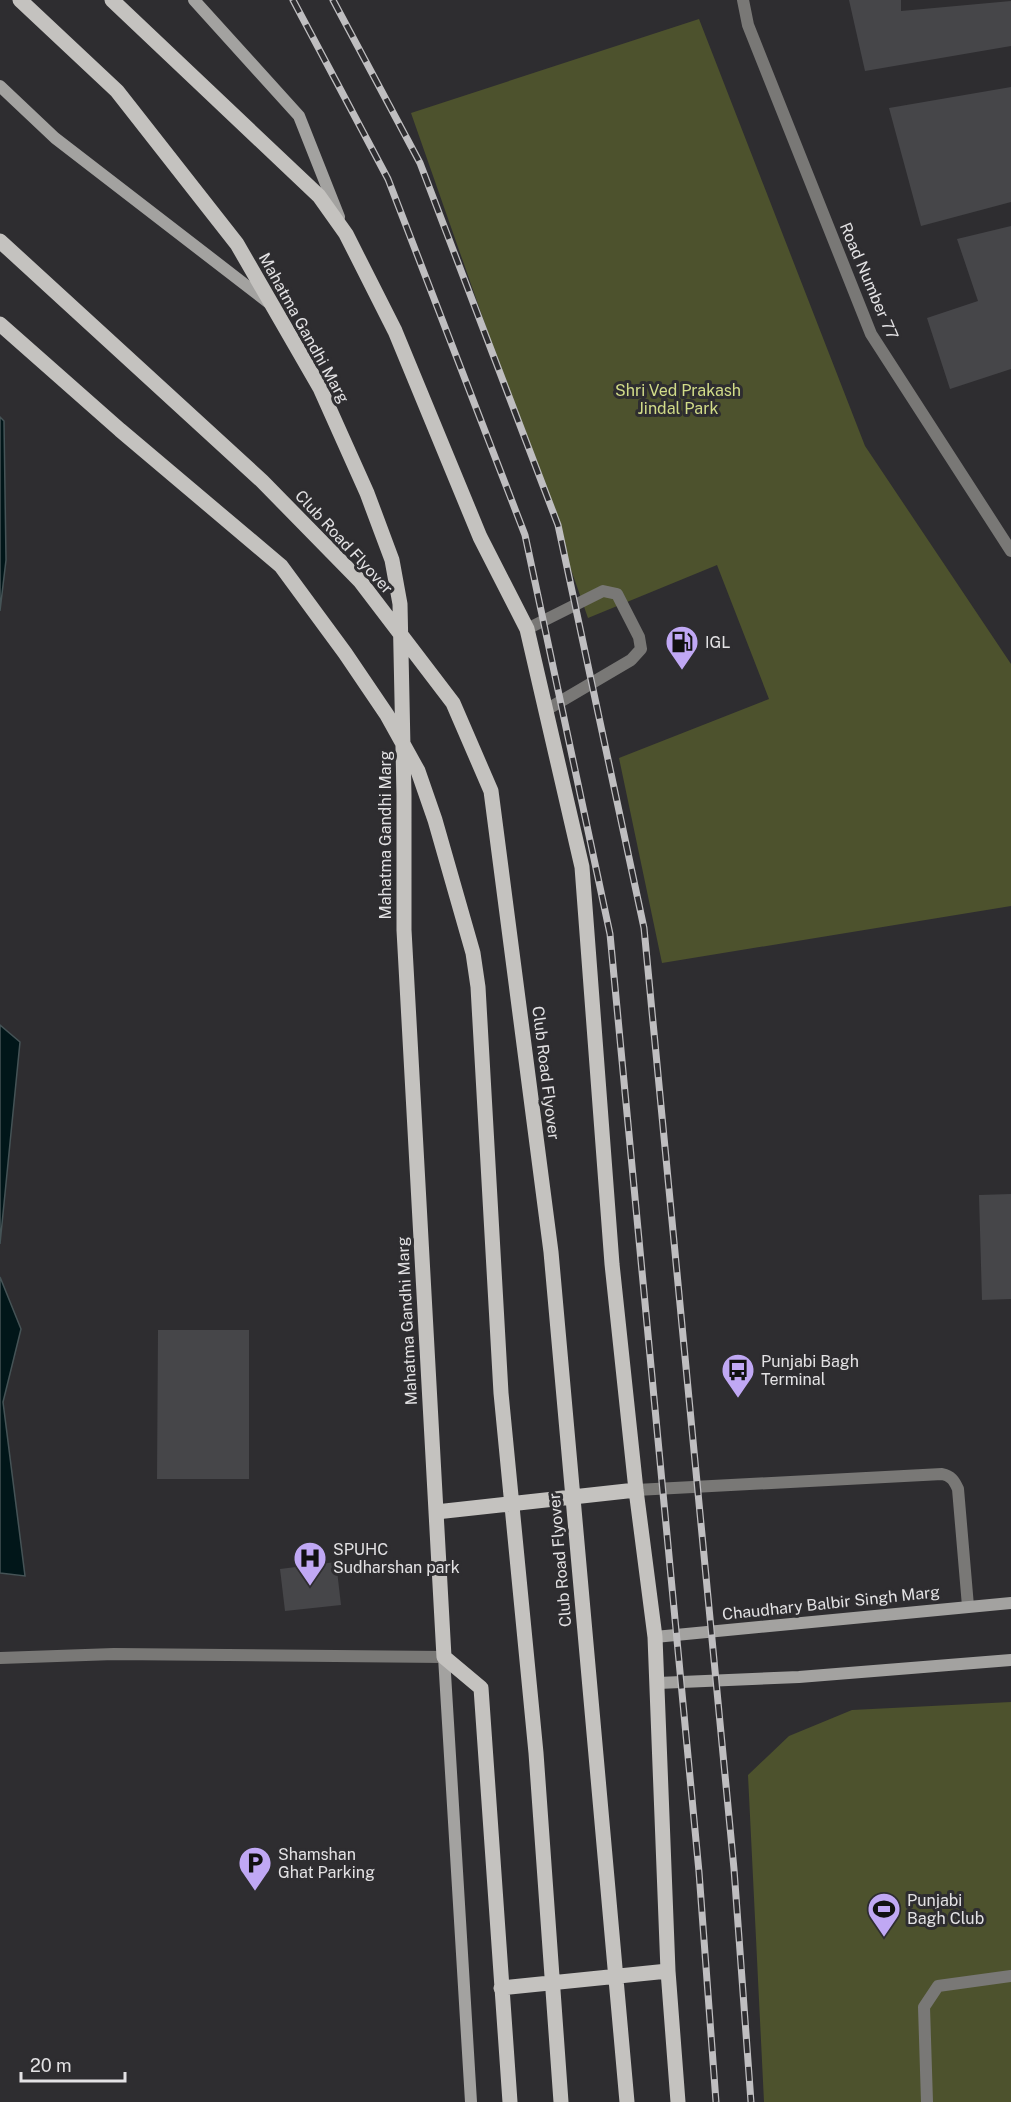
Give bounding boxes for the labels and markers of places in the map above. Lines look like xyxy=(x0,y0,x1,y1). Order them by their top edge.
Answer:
fuel station icon: IGL xyxy=(664,624,700,671)
place label: IGL xyxy=(705,633,731,652)
bus stop icon: Punjabi Bagh Terminal xyxy=(720,1352,756,1399)
place label: Punjabi Bagh Terminal xyxy=(761,1352,859,1389)
hospital icon: SPUHC Sudharshan park xyxy=(292,1540,328,1587)
place label: SPUHC Sudharshan park xyxy=(333,1540,460,1577)
parking icon: Shamshan Ghat Parking xyxy=(237,1845,273,1892)
place label: Shamshan Ghat Parking xyxy=(278,1845,375,1882)
sports icon: Punjabi Bagh Club xyxy=(866,1891,902,1938)
place label: Punjabi Bagh Club xyxy=(907,1891,984,1928)

